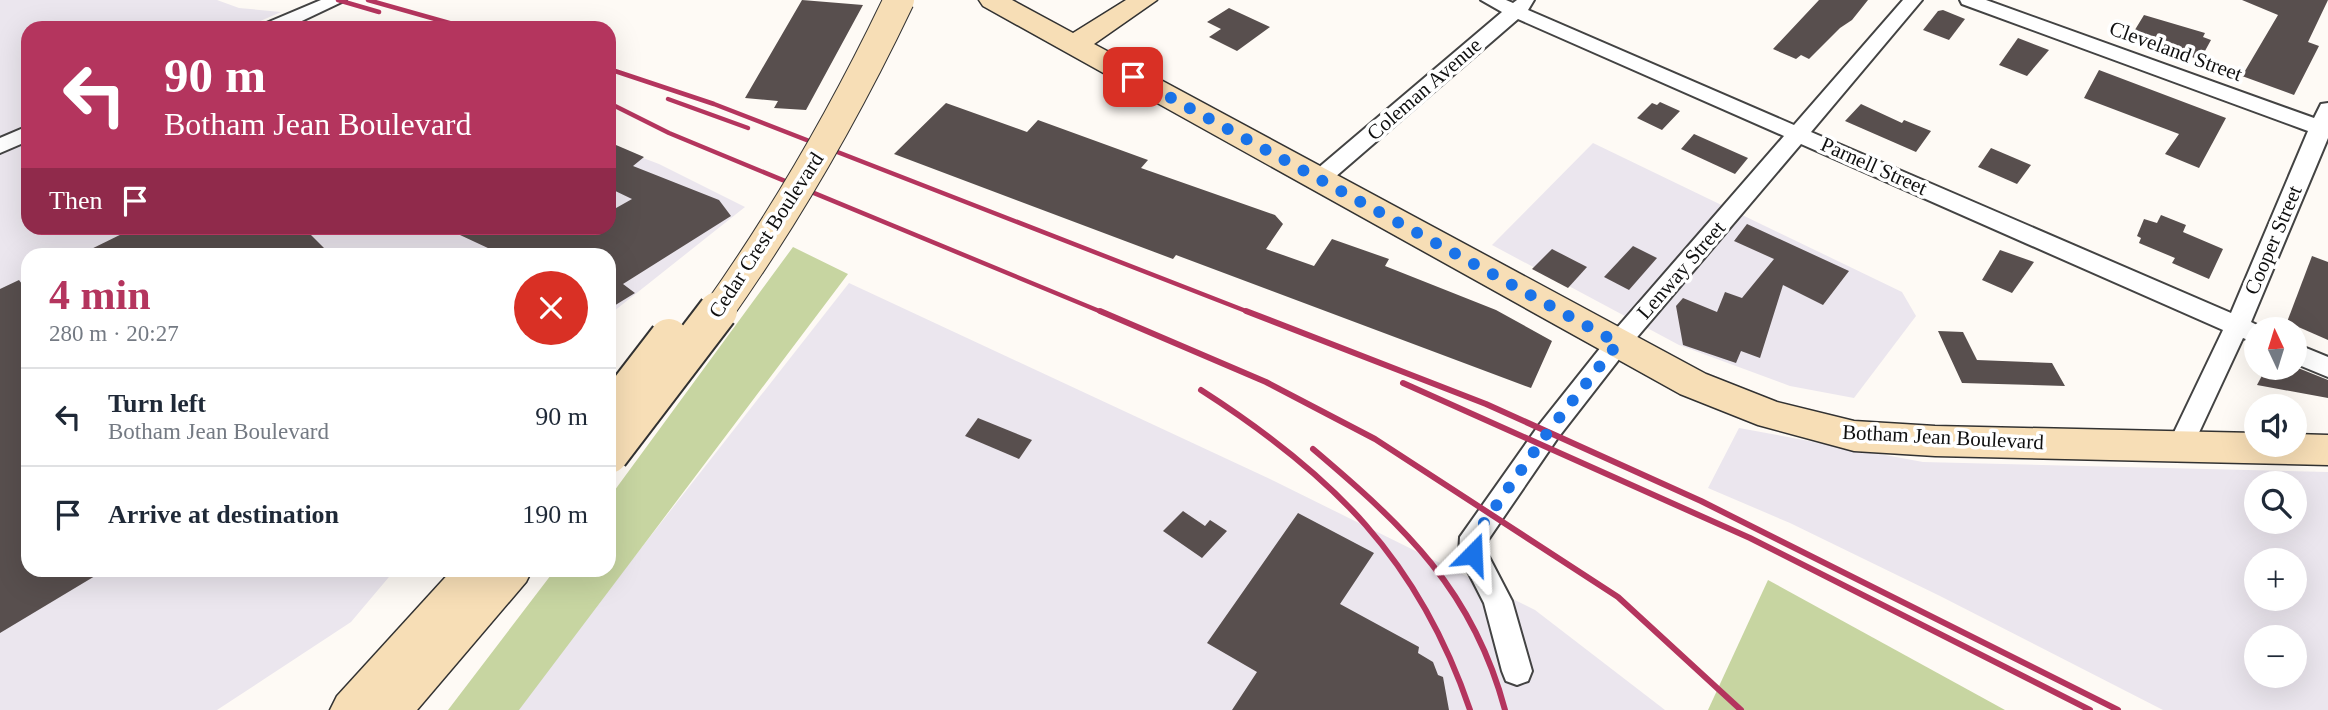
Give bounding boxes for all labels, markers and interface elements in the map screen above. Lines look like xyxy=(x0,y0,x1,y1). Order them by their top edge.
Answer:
street label: Cleveland Street xyxy=(2106,16,2246,86)
street label: Coleman Avenue xyxy=(1362,33,1486,145)
pin xyxy=(1103,47,1163,107)
text: 90 m xyxy=(164,48,266,103)
icon: left xyxy=(49,49,140,140)
icon: arrive xyxy=(1114,58,1152,96)
text: Botham Jean Boulevard xyxy=(164,106,471,142)
street label: Parnell Street xyxy=(1817,132,1931,200)
street label: Cedar Crest Boulevard xyxy=(704,147,829,322)
icon: arrive xyxy=(116,182,154,220)
street label: Cooper Street xyxy=(2239,182,2307,298)
text: Then xyxy=(49,186,102,215)
street label: Lenway Street xyxy=(1632,216,1730,324)
button: close xyxy=(514,271,588,345)
text: 4 min xyxy=(49,272,151,318)
north arrow xyxy=(2244,317,2306,380)
map controls xyxy=(2244,317,2307,688)
text: 280 m · 20:27 xyxy=(49,321,179,346)
text: Turn left xyxy=(108,389,206,418)
button: sound xyxy=(2244,394,2307,457)
icon: left xyxy=(49,398,87,436)
text: 90 m xyxy=(535,402,588,431)
text: Botham Jean Boulevard xyxy=(108,419,329,444)
street label: Botham Jean Boulevard xyxy=(1842,420,2045,454)
button: search xyxy=(2244,471,2307,534)
icon: arrive xyxy=(49,496,87,534)
text: Arrive at destination xyxy=(108,500,339,529)
text: 190 m xyxy=(522,500,588,529)
position arrow xyxy=(1436,517,1510,591)
button: + xyxy=(2244,548,2307,611)
button: − xyxy=(2244,625,2307,688)

